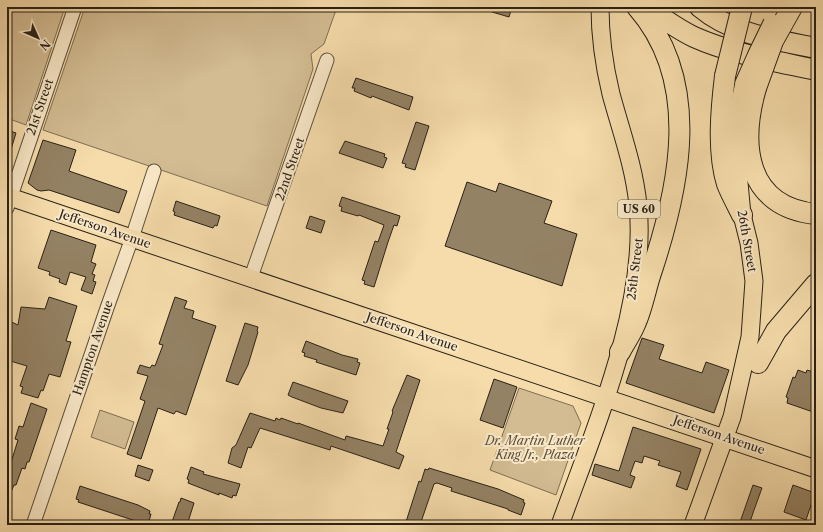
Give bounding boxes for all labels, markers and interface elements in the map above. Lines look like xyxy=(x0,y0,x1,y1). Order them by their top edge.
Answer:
north arrow xyxy=(18,18,58,58)
text: N xyxy=(36,37,53,54)
street label: 21st Street xyxy=(23,76,56,137)
street label: 22nd Street xyxy=(272,135,308,202)
road number: US 60 xyxy=(618,200,660,218)
street label: Jefferson Avenue xyxy=(55,205,153,251)
street label: 26th Street xyxy=(735,209,760,274)
street label: 25th Street xyxy=(623,236,646,301)
street label: Hampton Avenue xyxy=(69,298,116,397)
street label: Jefferson Avenue xyxy=(362,308,460,354)
street label: Jefferson Avenue xyxy=(669,411,767,457)
park label: Dr. Martin Luther King Jr., Plaza xyxy=(484,433,586,462)

